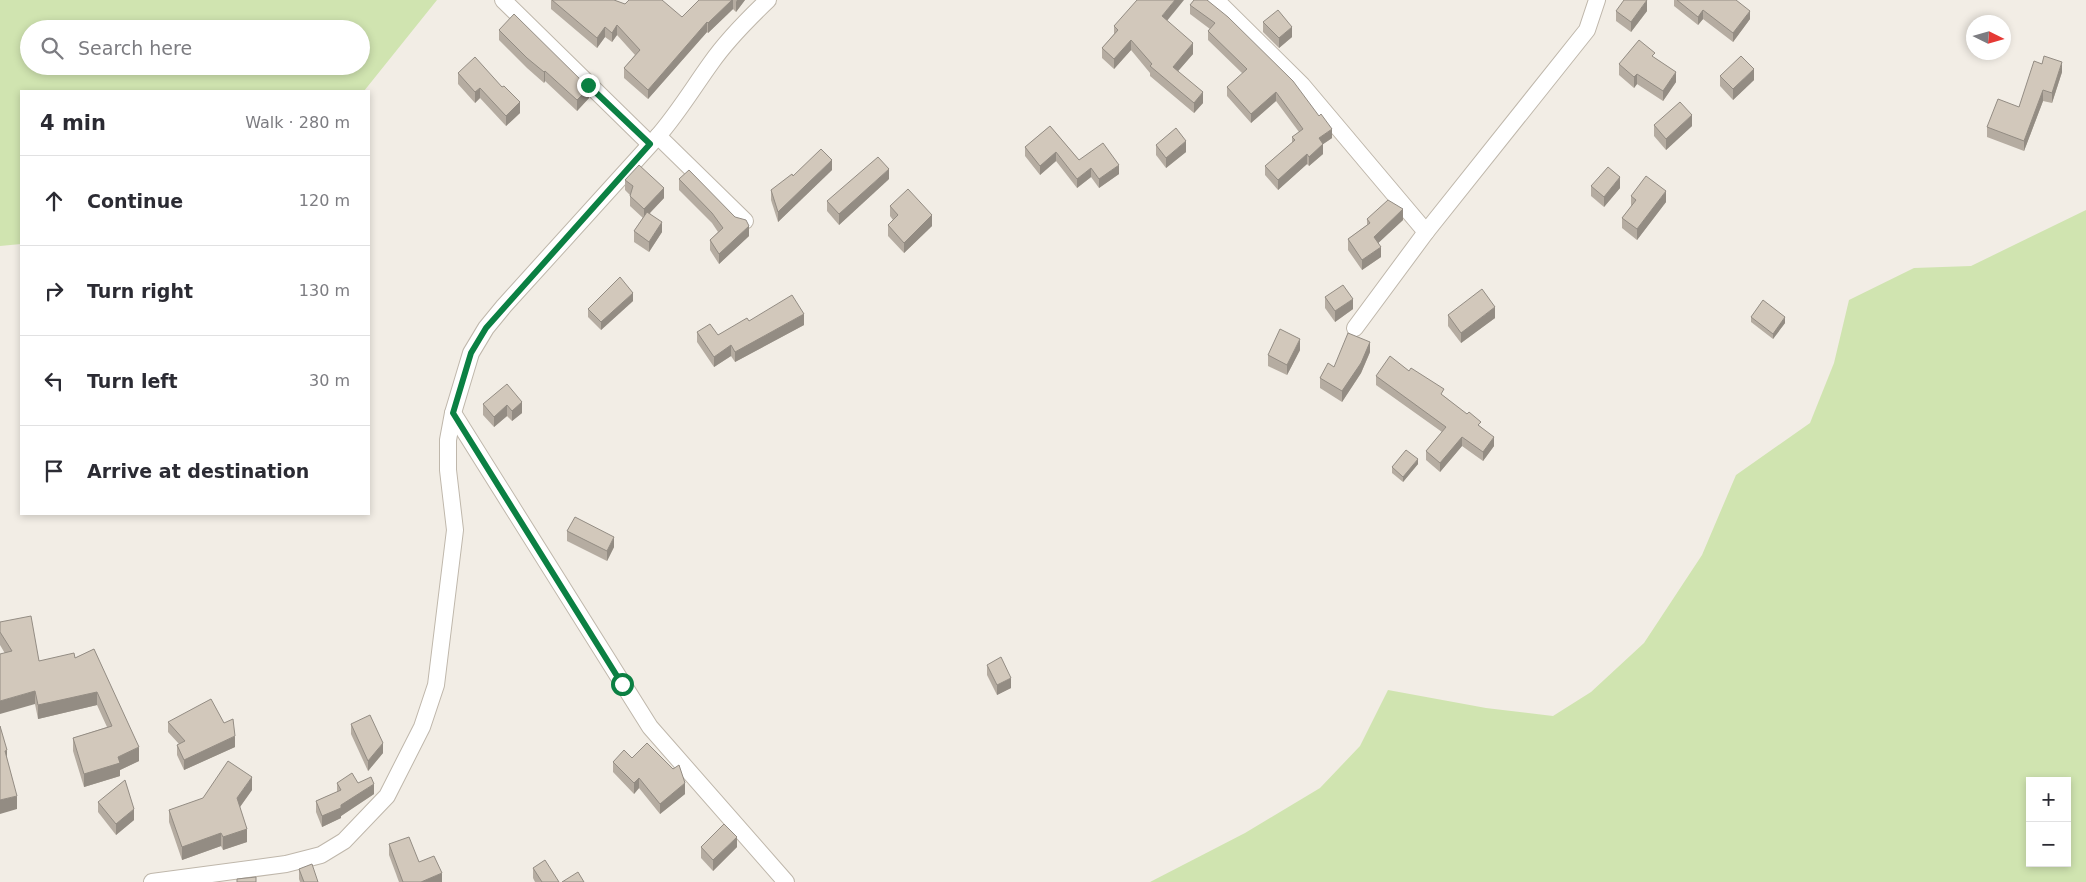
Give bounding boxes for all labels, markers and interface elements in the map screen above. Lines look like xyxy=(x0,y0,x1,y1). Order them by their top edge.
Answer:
north arrow xyxy=(1966,15,2011,60)
search box xyxy=(20,20,370,75)
icon: search xyxy=(38,34,66,62)
text: Search here xyxy=(78,37,192,59)
route end xyxy=(577,74,600,97)
text: 4 min xyxy=(40,111,106,135)
text: Walk · 280 m xyxy=(245,113,350,132)
icon: ahead xyxy=(40,187,68,215)
text: Continue xyxy=(87,190,183,212)
text: 120 m xyxy=(299,191,350,210)
icon: right xyxy=(40,277,68,305)
text: Turn right xyxy=(87,280,193,302)
text: 130 m xyxy=(299,281,350,300)
icon: left xyxy=(40,367,68,395)
text: Turn left xyxy=(87,370,178,392)
text: 30 m xyxy=(309,371,350,390)
icon: arrive xyxy=(40,457,68,485)
text: Arrive at destination xyxy=(87,460,309,482)
route start xyxy=(611,673,634,696)
map controls xyxy=(2026,777,2071,867)
button: + xyxy=(2026,777,2071,822)
button: − xyxy=(2026,822,2071,867)

